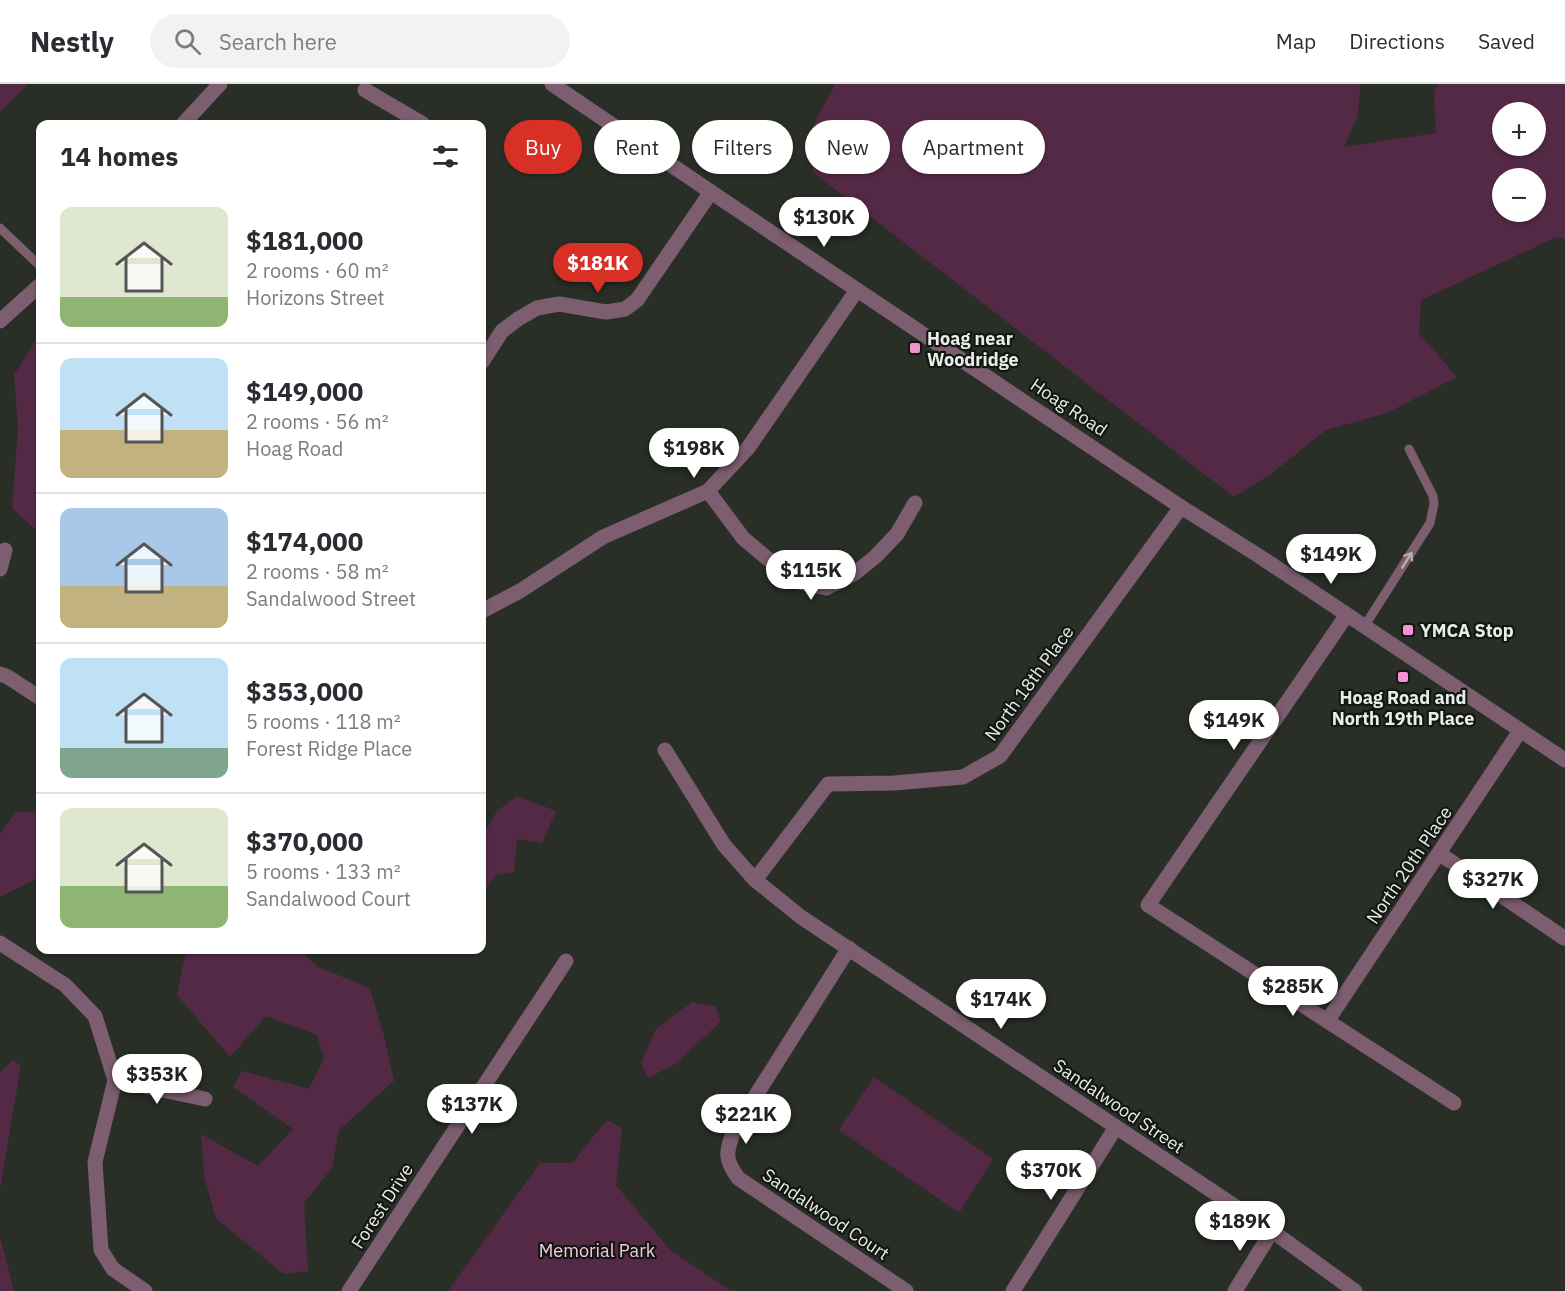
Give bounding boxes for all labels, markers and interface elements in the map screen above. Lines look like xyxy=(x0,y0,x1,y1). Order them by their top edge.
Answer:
search box xyxy=(150,14,570,68)
text: Nestly xyxy=(30,23,114,60)
icon: search xyxy=(171,25,204,58)
text: Search here xyxy=(219,27,337,56)
text: Map xyxy=(1276,27,1316,55)
text: Directions xyxy=(1349,27,1445,55)
text: Saved xyxy=(1478,27,1535,55)
map controls xyxy=(1492,102,1546,222)
button: + xyxy=(1492,102,1546,156)
chip: Buy xyxy=(504,120,582,174)
chip: Rent xyxy=(594,120,680,174)
chip: Filters xyxy=(692,120,793,174)
chip: New xyxy=(805,120,890,174)
chip: Apartment xyxy=(902,120,1045,174)
text: 14 homes xyxy=(60,139,178,173)
icon: filters xyxy=(429,140,462,173)
button: − xyxy=(1492,168,1546,222)
pin: $130K xyxy=(782,197,866,248)
text: $130K xyxy=(793,203,855,230)
text: $181,000 xyxy=(246,223,363,257)
icon: home xyxy=(108,231,180,303)
pin: $181K xyxy=(556,243,640,294)
text: $181K xyxy=(567,249,629,276)
text: 2 rooms · 60 m² xyxy=(246,257,389,284)
text: Horizons Street xyxy=(246,284,385,311)
place label: Hoag near Woodridge xyxy=(927,327,1019,371)
marker: Hoag near Woodridge xyxy=(908,341,922,355)
street label: Hoag Road xyxy=(1026,373,1112,441)
text: $149,000 xyxy=(246,374,363,408)
icon: home xyxy=(108,382,180,454)
text: 2 rooms · 56 m² xyxy=(246,408,389,435)
pin: $198K xyxy=(652,428,736,479)
text: $198K xyxy=(663,434,725,461)
text: Hoag Road xyxy=(246,435,343,462)
text: $174,000 xyxy=(246,524,363,558)
icon: home xyxy=(108,532,180,604)
pin: $149K xyxy=(1289,534,1373,585)
text: $149K xyxy=(1300,540,1362,567)
pin: $115K xyxy=(769,550,853,601)
one-way arrow xyxy=(1401,552,1413,569)
text: $115K xyxy=(780,556,842,583)
text: 2 rooms · 58 m² xyxy=(246,558,389,585)
text: Sandalwood Street xyxy=(246,585,416,612)
place label: YMCA Stop xyxy=(1420,619,1514,642)
street label: North 18th Place xyxy=(979,621,1079,745)
marker: YMCA Stop xyxy=(1401,623,1415,637)
marker: Hoag Road and North 19th Place xyxy=(1396,670,1410,684)
text: $353,000 xyxy=(246,674,363,708)
icon: home xyxy=(108,682,180,754)
place label: Hoag Road and North 19th Place xyxy=(1332,686,1474,730)
pin: $149K xyxy=(1192,700,1276,751)
text: $149K xyxy=(1203,706,1265,733)
text: 5 rooms · 118 m² xyxy=(246,708,401,735)
text: Forest Ridge Place xyxy=(246,735,412,762)
street label: North 20th Place xyxy=(1361,802,1457,928)
text: $370,000 xyxy=(246,824,363,858)
icon: home xyxy=(108,832,180,904)
text: 5 rooms · 133 m² xyxy=(246,858,401,885)
pin: $327K xyxy=(1451,859,1535,910)
text: $327K xyxy=(1462,865,1524,892)
text: Sandalwood Court xyxy=(246,885,411,912)
pin: $285K xyxy=(1251,966,1335,1017)
text: $285K xyxy=(1262,972,1324,999)
pin: $174K xyxy=(959,979,1043,1030)
text: $174K xyxy=(970,985,1032,1012)
pin: $353K xyxy=(115,1054,199,1105)
street label: Sandalwood Street xyxy=(1049,1054,1189,1158)
text: $353K xyxy=(126,1060,188,1087)
pin: $137K xyxy=(430,1084,514,1135)
text: $137K xyxy=(441,1090,503,1117)
pin: $221K xyxy=(704,1094,788,1145)
text: $221K xyxy=(715,1100,777,1127)
pin: $370K xyxy=(1009,1150,1093,1201)
text: $370K xyxy=(1020,1156,1082,1183)
street label: Forest Drive xyxy=(346,1159,418,1253)
street label: Sandalwood Court xyxy=(758,1163,894,1265)
pin: $189K xyxy=(1198,1201,1282,1252)
text: $189K xyxy=(1209,1207,1271,1234)
park label: Memorial Park xyxy=(539,1239,656,1262)

